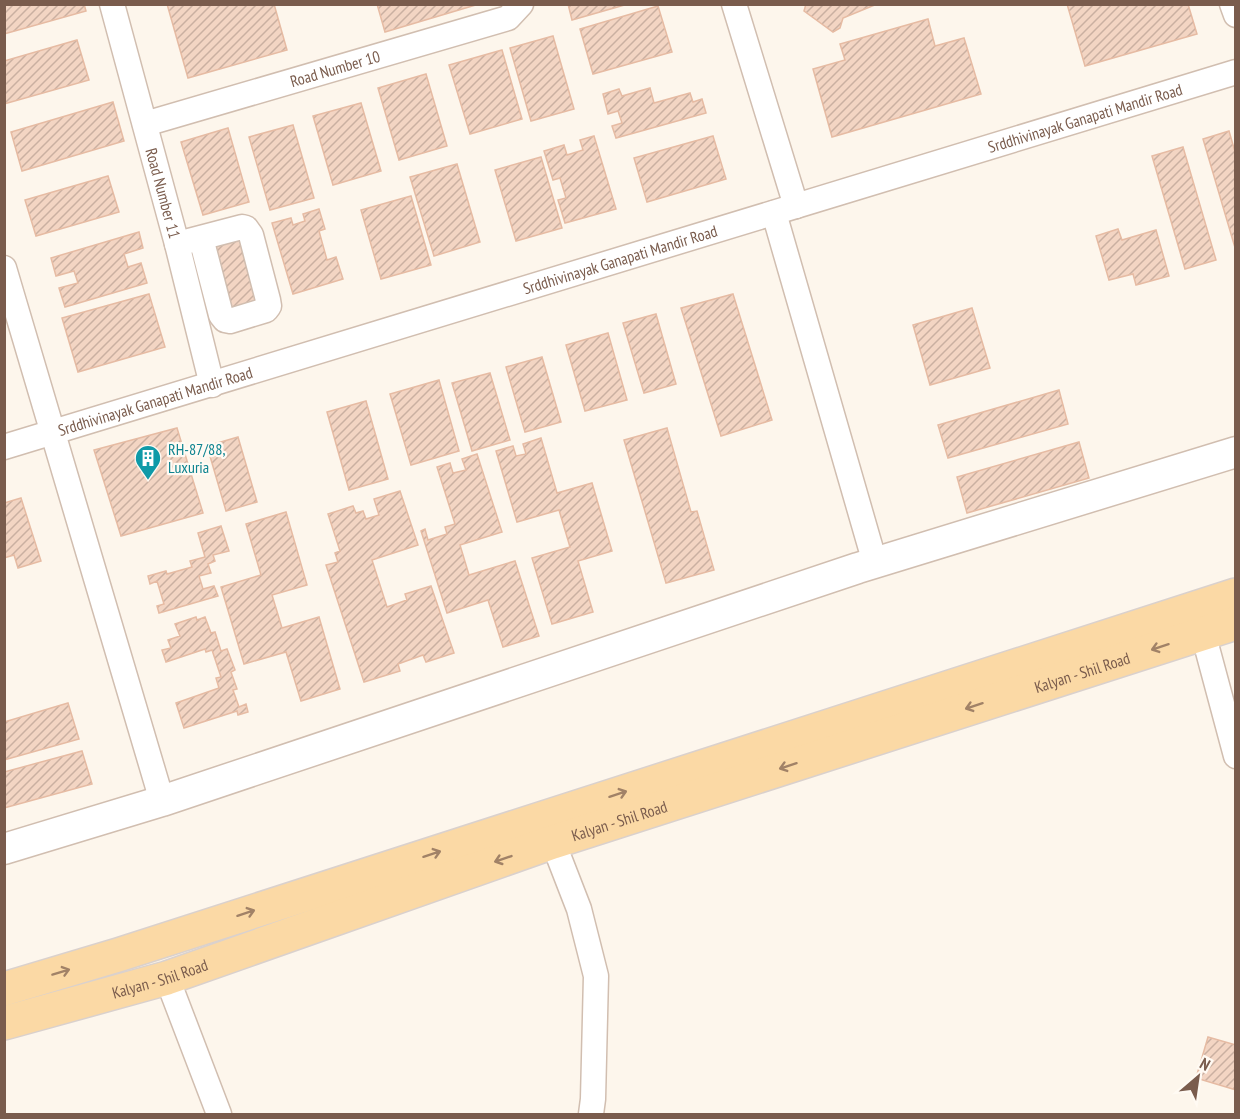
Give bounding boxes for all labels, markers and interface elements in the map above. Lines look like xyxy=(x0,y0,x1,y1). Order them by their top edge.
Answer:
street label: Road Number 10 xyxy=(288,46,382,91)
street label: Srddhivinayak Ganapati Mandir Road xyxy=(985,79,1185,157)
street label: Road Number 11 xyxy=(141,146,185,240)
street label: Srddhivinayak Ganapati Mandir Road xyxy=(521,220,720,298)
street label: Srddhivinayak Ganapati Mandir Road xyxy=(56,362,255,440)
place label: RH-87/88, Luxuria xyxy=(168,439,225,477)
building icon: RH-87/88, Luxuria xyxy=(133,443,163,481)
one-way arrow xyxy=(1151,642,1170,653)
street label: Kalyan - Shil Road xyxy=(1032,648,1132,697)
one-way arrow xyxy=(965,702,984,713)
one-way arrow xyxy=(779,761,798,772)
one-way arrow xyxy=(608,788,627,799)
street label: Kalyan - Shil Road xyxy=(569,796,670,845)
one-way arrow xyxy=(422,847,441,858)
one-way arrow xyxy=(494,855,513,866)
one-way arrow xyxy=(237,907,255,918)
street label: Kalyan - Shil Road xyxy=(110,954,211,1003)
one-way arrow xyxy=(51,966,70,977)
north arrow xyxy=(1168,1047,1228,1107)
text: N xyxy=(1197,1053,1214,1075)

